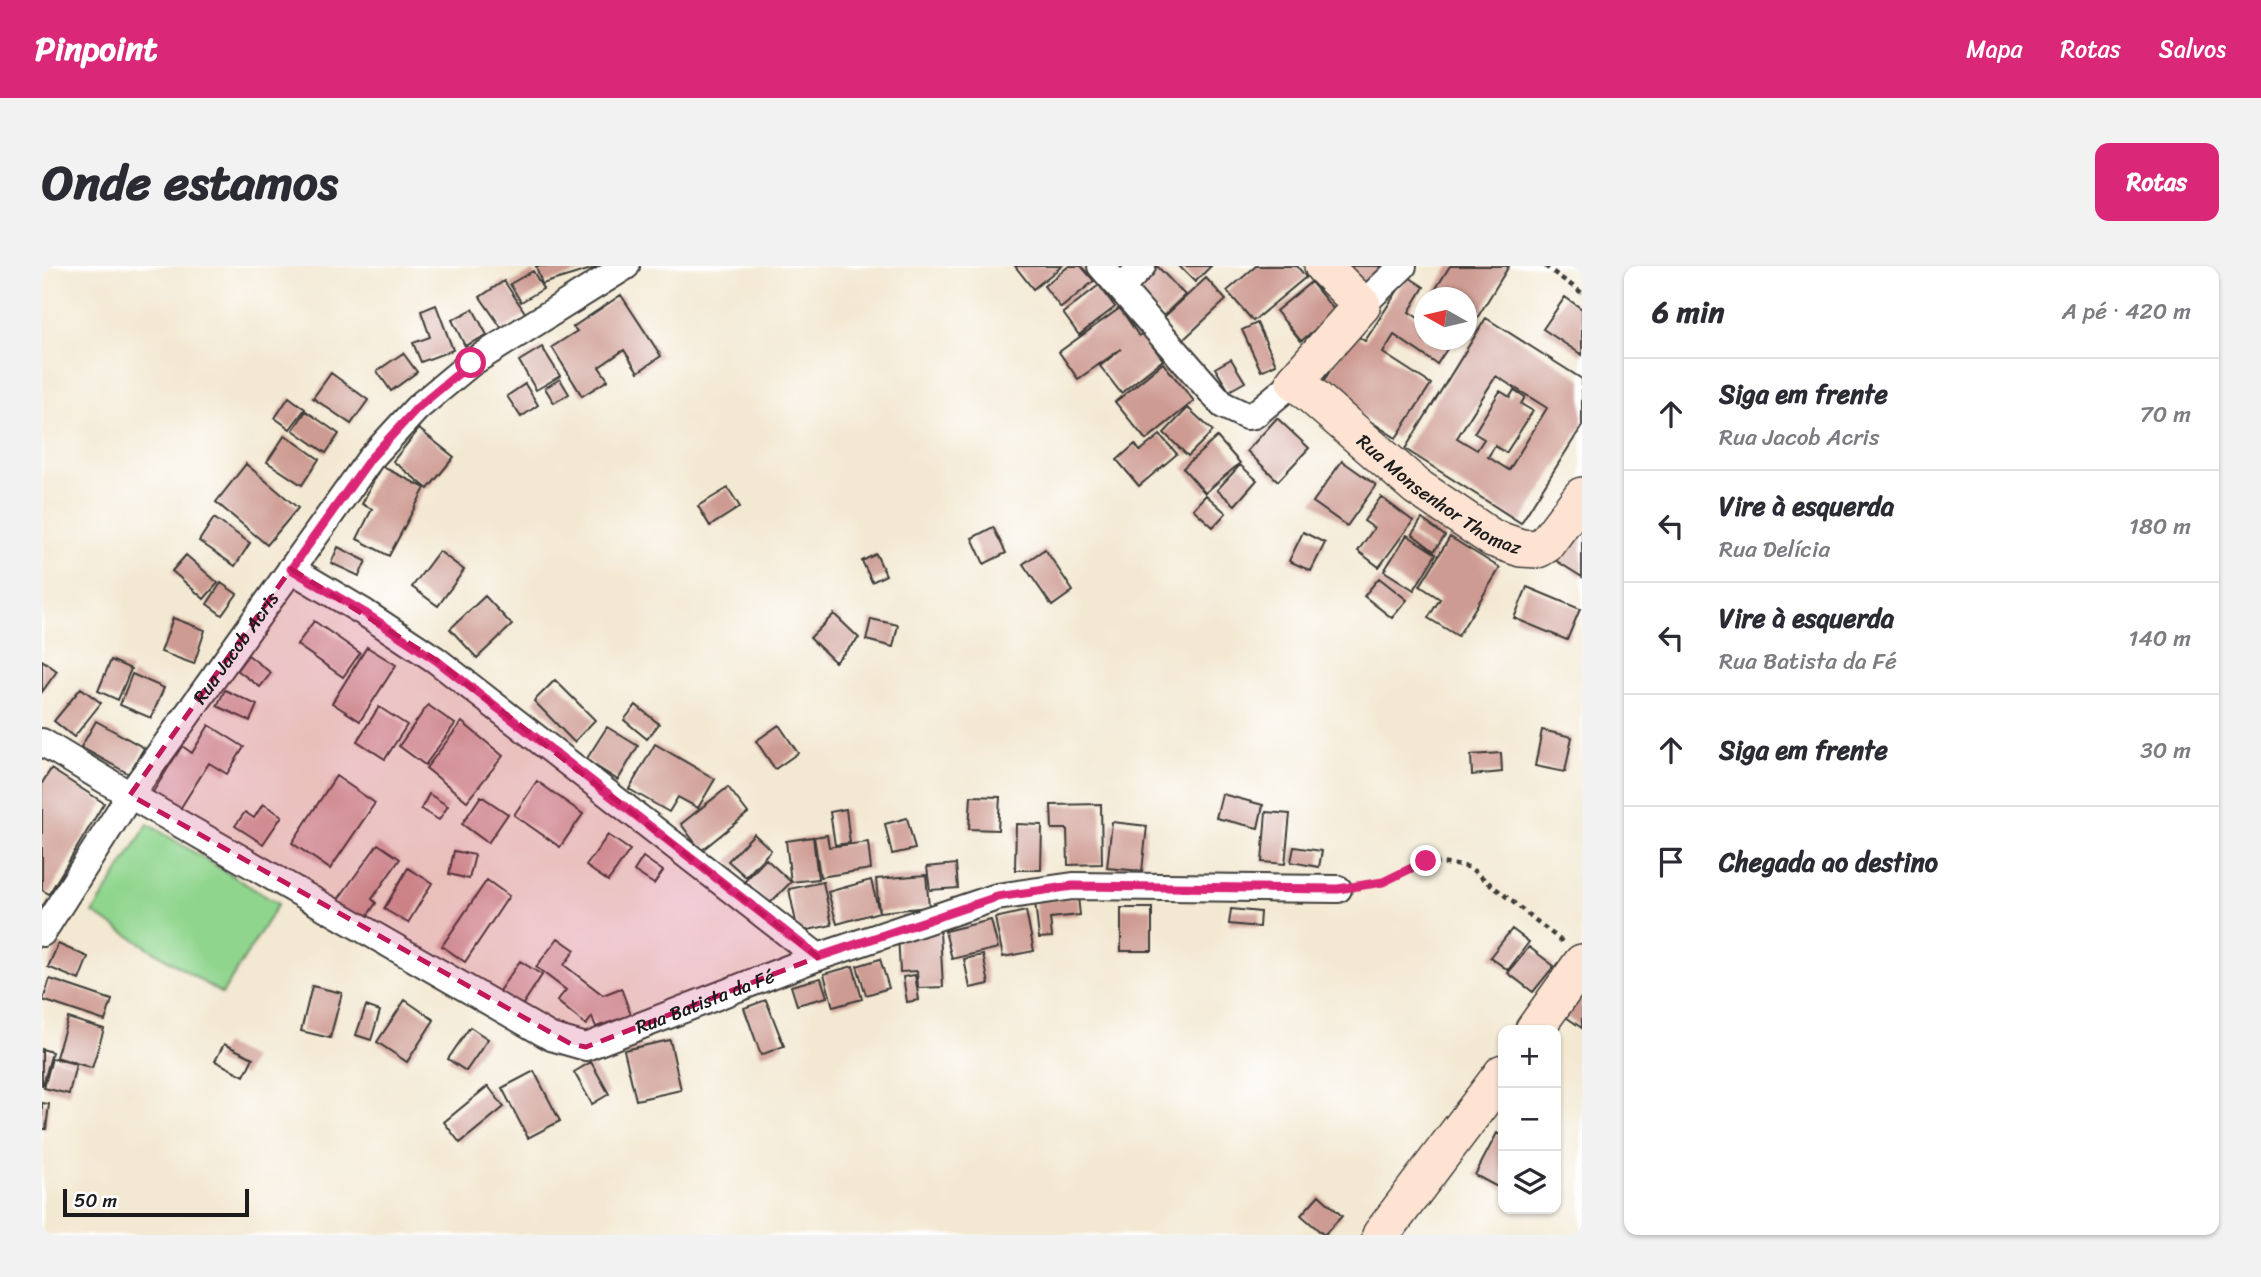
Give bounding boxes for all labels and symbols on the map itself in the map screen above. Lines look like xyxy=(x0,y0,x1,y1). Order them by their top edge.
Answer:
north arrow xyxy=(1414,287,1477,350)
route start xyxy=(455,347,486,378)
street label: Rua Monsenhor Thomaz xyxy=(1349,425,1527,564)
street label: Rua Jacob Acris xyxy=(183,584,288,711)
route end xyxy=(1410,845,1441,876)
street label: Rua Batista da Fé xyxy=(630,959,779,1043)
scale bar xyxy=(63,1186,248,1218)

